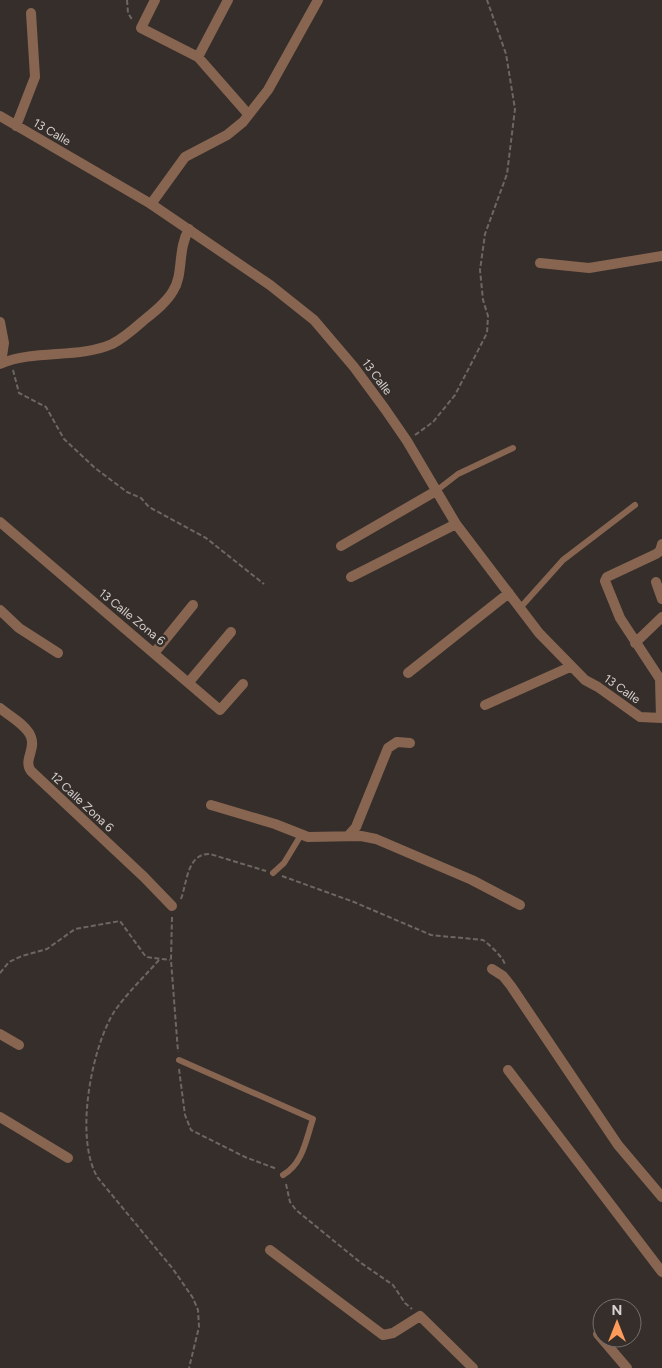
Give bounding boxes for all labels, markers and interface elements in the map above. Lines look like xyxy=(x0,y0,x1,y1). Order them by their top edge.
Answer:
street label: 13 Calle xyxy=(31,116,74,149)
street label: 13 Calle xyxy=(359,356,395,398)
street label: 13 Calle Zona 6 xyxy=(96,586,168,648)
street label: 13 Calle xyxy=(601,671,643,707)
street label: 12 Calle Zona 6 xyxy=(47,769,117,835)
north arrow xyxy=(592,1298,642,1348)
text: N xyxy=(612,1302,622,1319)

